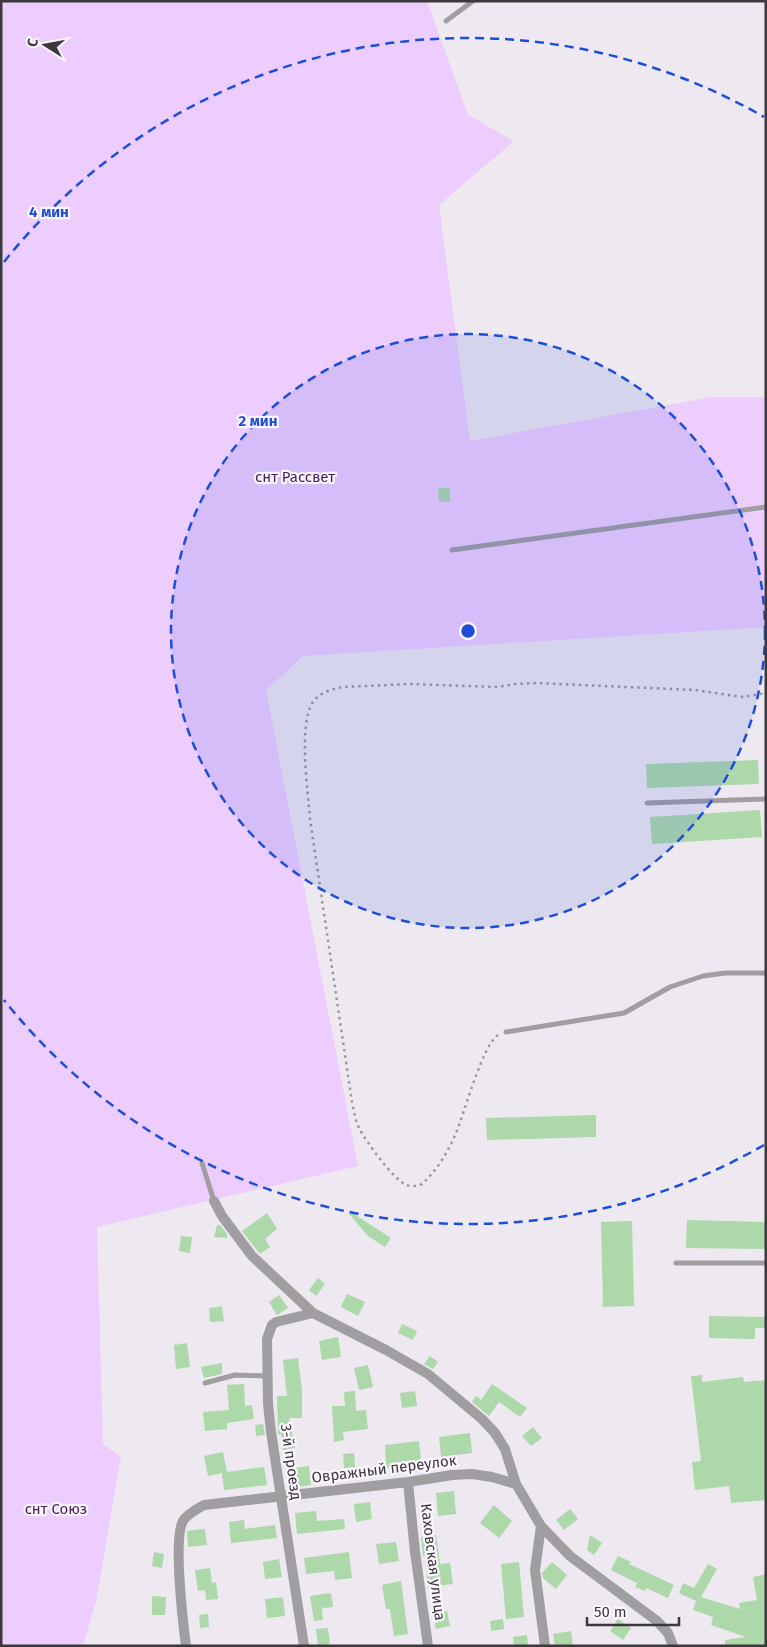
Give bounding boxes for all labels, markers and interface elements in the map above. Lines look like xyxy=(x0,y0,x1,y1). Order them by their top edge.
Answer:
north arrow xyxy=(20,20,70,70)
text: С xyxy=(24,37,42,48)
text: 4 мин xyxy=(29,203,69,221)
text: 2 мин xyxy=(238,412,278,430)
park label: снт Рассвет xyxy=(255,468,335,486)
centre of rings xyxy=(459,622,477,640)
street label: 3-й проезд xyxy=(277,1423,305,1501)
street label: Овражный переулок xyxy=(311,1451,458,1487)
park label: снт Союз xyxy=(25,1500,87,1518)
street label: Каховская улица xyxy=(417,1502,449,1622)
scale bar xyxy=(587,1594,680,1626)
text: 50 m xyxy=(594,1603,627,1621)

